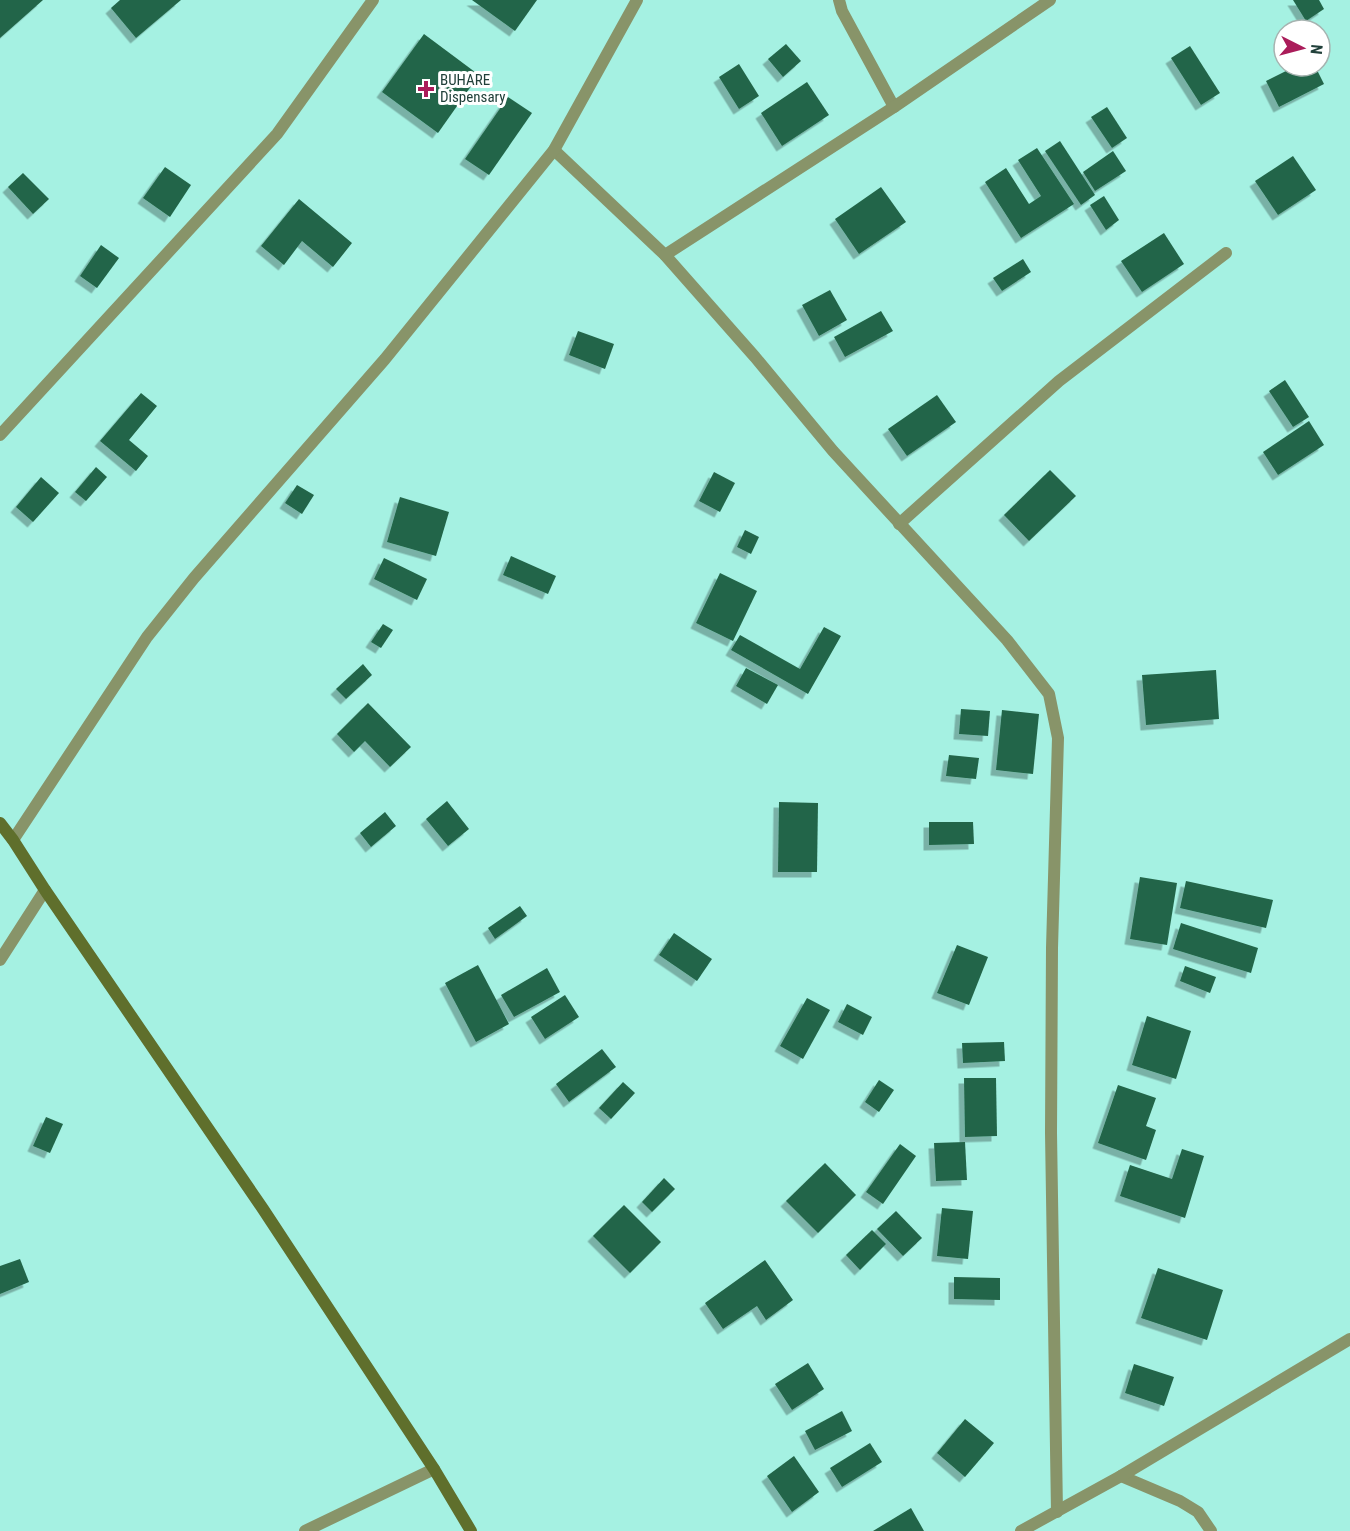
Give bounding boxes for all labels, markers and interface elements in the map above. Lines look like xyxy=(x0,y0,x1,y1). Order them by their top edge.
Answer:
north arrow xyxy=(1272,18,1332,78)
text: N xyxy=(1306,44,1326,55)
place label: BUHARE Dispensary xyxy=(440,71,506,106)
marker: BUHARE Dispensary xyxy=(417,80,435,98)

